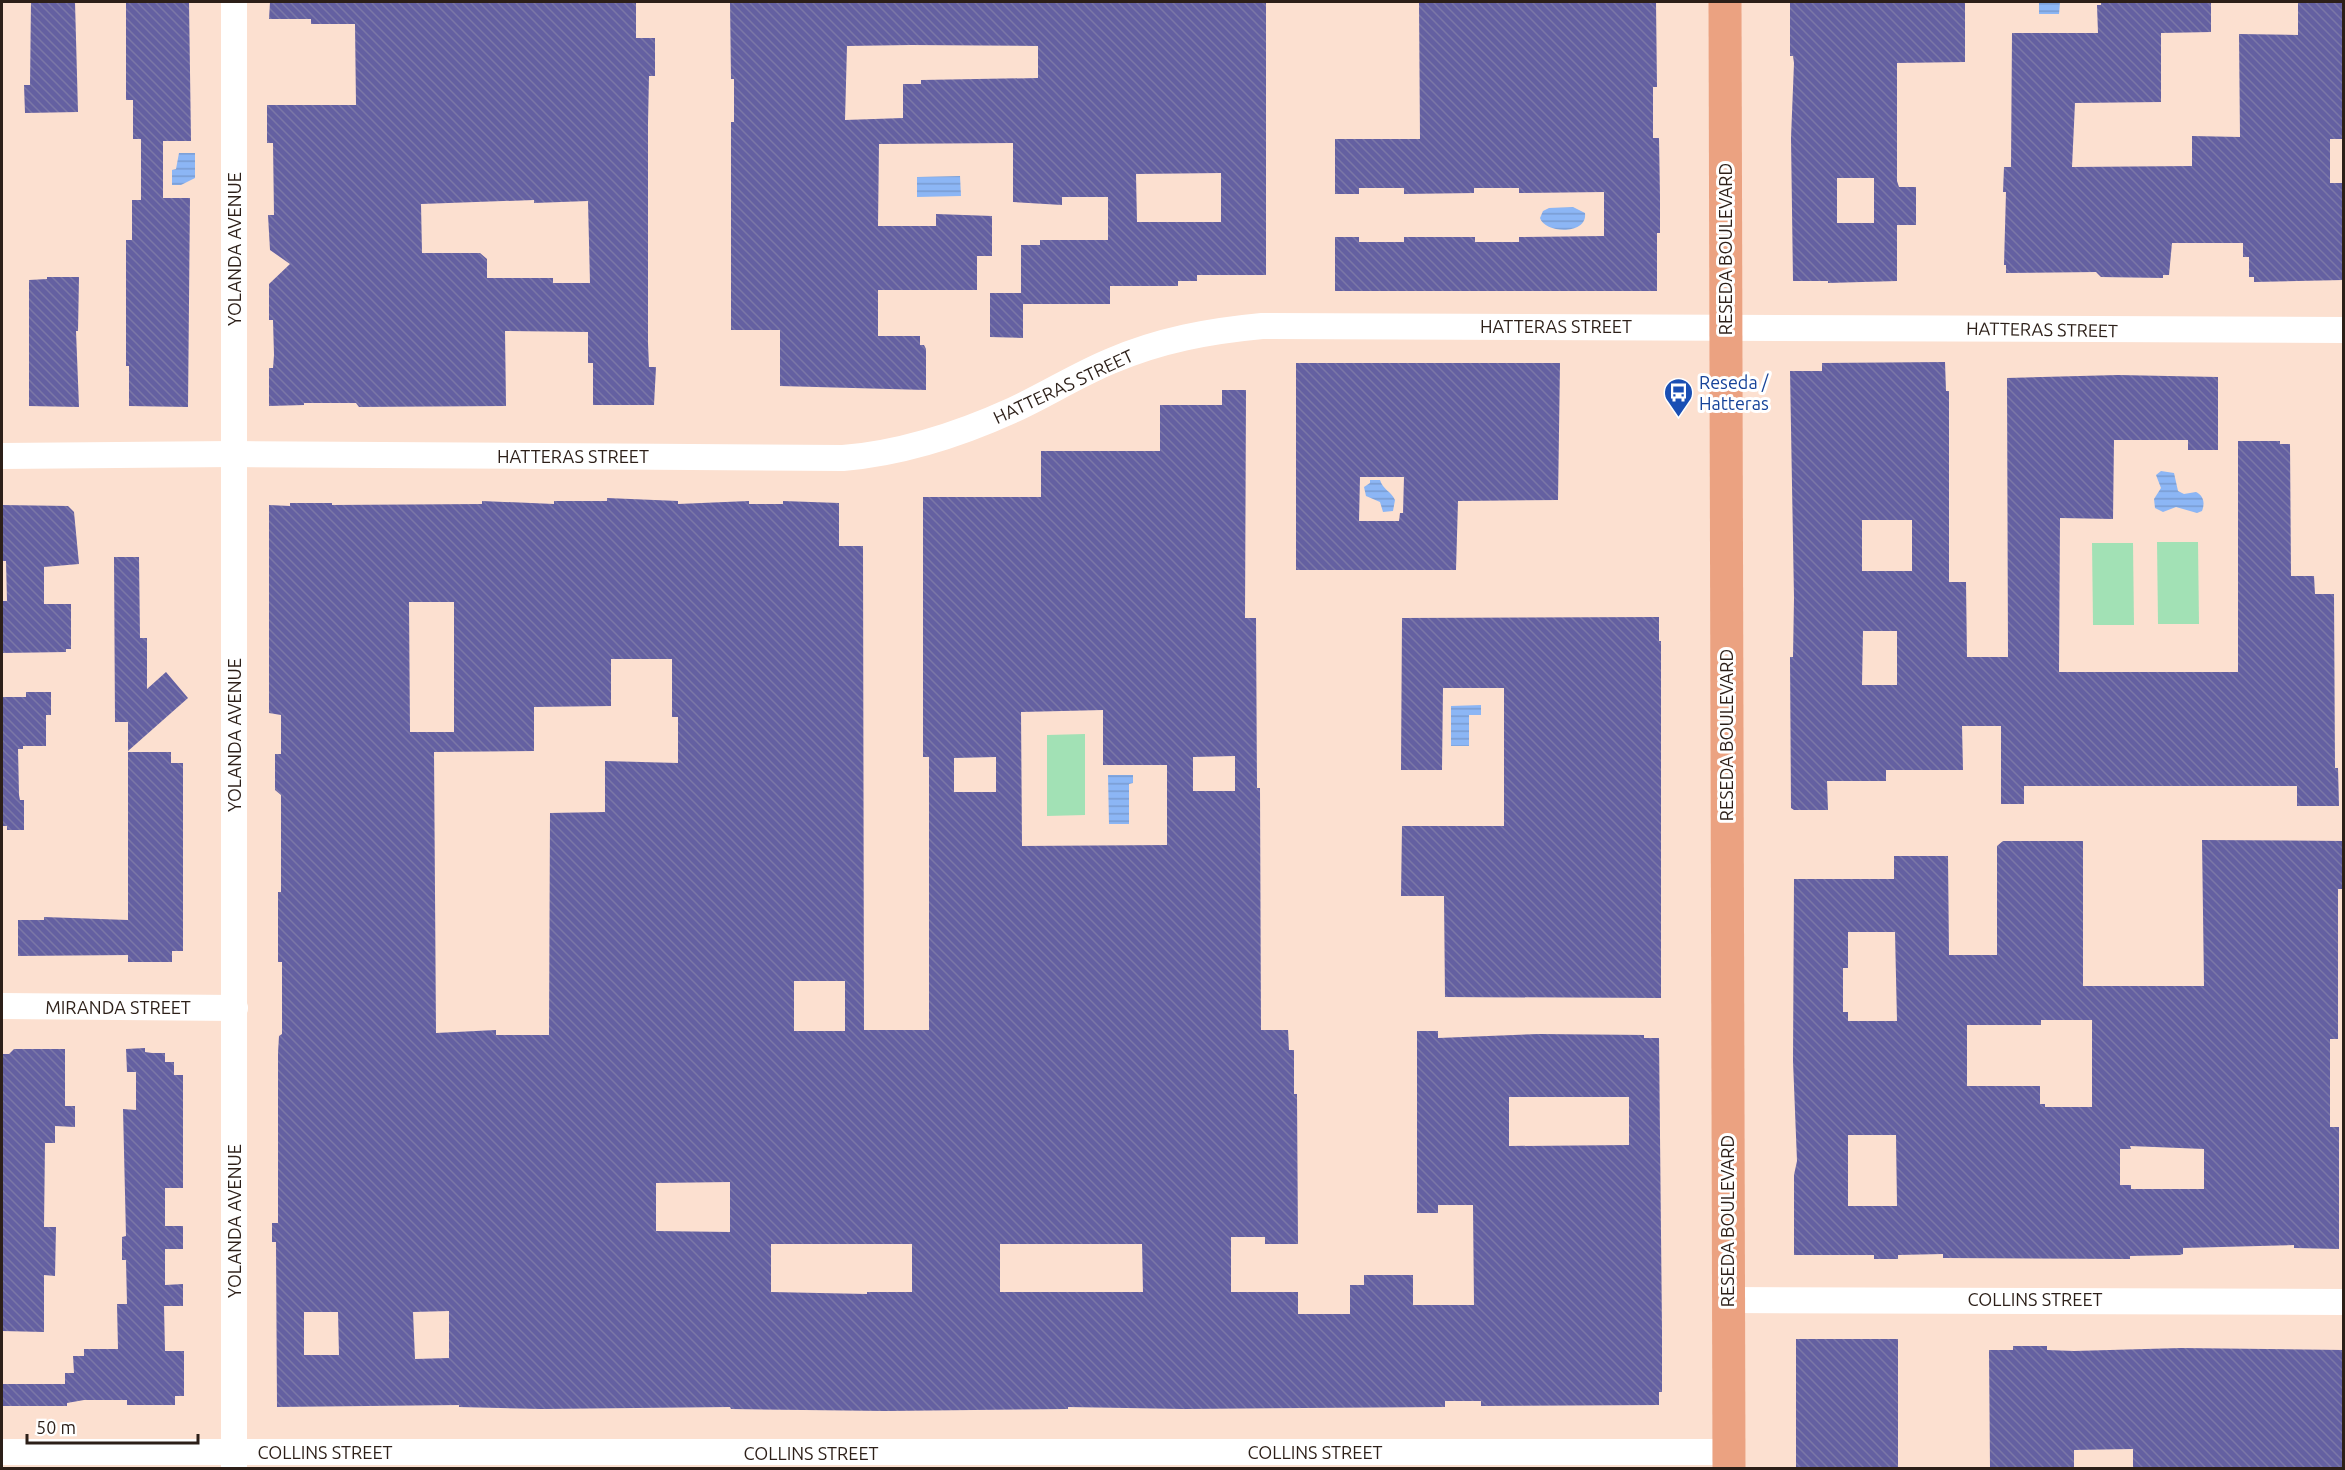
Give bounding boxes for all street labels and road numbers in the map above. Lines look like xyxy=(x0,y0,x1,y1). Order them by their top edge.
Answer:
street label: RESEDA BOULEVARD xyxy=(1715,163,1735,335)
street label: YOLANDA AVENUE xyxy=(224,172,244,326)
street label: HATTERAS STREET xyxy=(1480,316,1632,336)
street label: HATTERAS STREET xyxy=(1966,318,2118,340)
street label: HATTERAS STREET xyxy=(990,345,1136,427)
street label: HATTERAS STREET xyxy=(497,446,649,466)
street label: RESEDA BOULEVARD xyxy=(1716,649,1736,821)
street label: YOLANDA AVENUE xyxy=(224,658,244,812)
street label: MIRANDA STREET xyxy=(45,997,191,1017)
street label: RESEDA BOULEVARD xyxy=(1717,1135,1737,1307)
street label: YOLANDA AVENUE xyxy=(224,1144,244,1298)
street label: COLLINS STREET xyxy=(1968,1289,2102,1309)
street label: COLLINS STREET xyxy=(258,1442,392,1462)
street label: COLLINS STREET xyxy=(1248,1442,1382,1462)
street label: COLLINS STREET xyxy=(744,1443,878,1463)

